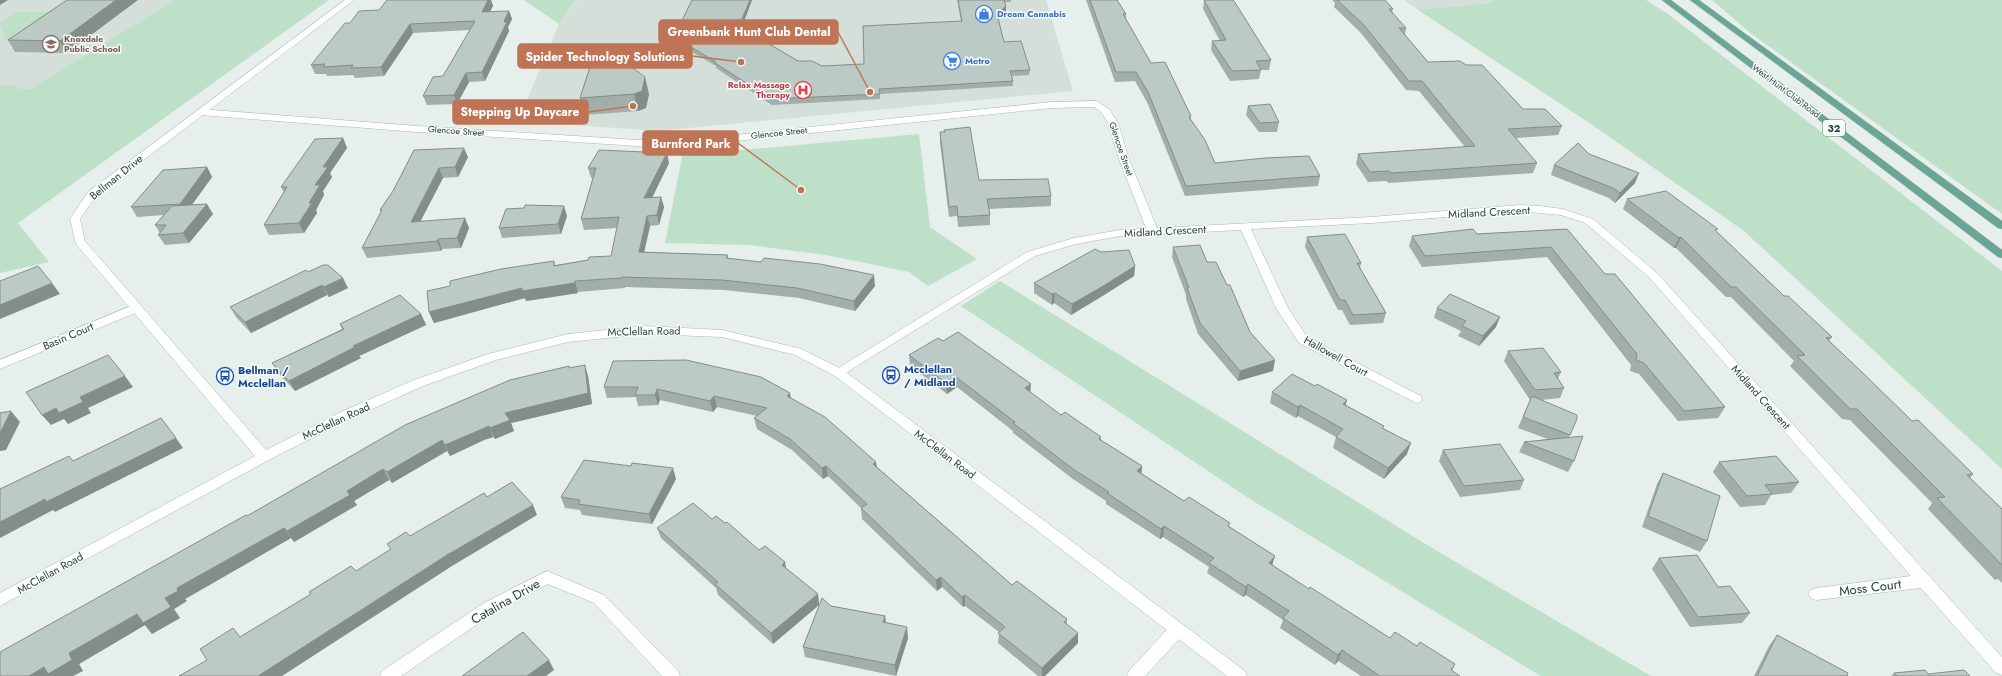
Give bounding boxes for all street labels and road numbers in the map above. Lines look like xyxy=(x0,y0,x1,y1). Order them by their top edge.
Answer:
street label: West Hunt Club Road xyxy=(1750,61,1823,121)
street label: Glencoe Street xyxy=(1106,120,1137,178)
road number: 32 xyxy=(1823,120,1845,136)
street label: Glencoe Street xyxy=(427,122,485,139)
street label: Glencoe Street xyxy=(750,123,809,142)
street label: Bellman Drive xyxy=(86,150,146,203)
street label: Midland Crescent xyxy=(1448,202,1531,222)
street label: Midland Crescent xyxy=(1124,221,1207,241)
street label: Basin Court xyxy=(40,318,96,354)
street label: McClellan Road xyxy=(607,322,681,340)
street label: Hallowell Court xyxy=(1301,332,1371,380)
street label: Midland Crescent xyxy=(1728,361,1795,433)
street label: McClellan Road xyxy=(300,398,372,444)
street label: McClellan Road xyxy=(911,426,979,482)
street label: McClellan Road xyxy=(14,548,86,598)
street label: Catalina Drive xyxy=(467,574,544,629)
street label: Moss Court xyxy=(1838,574,1903,601)

